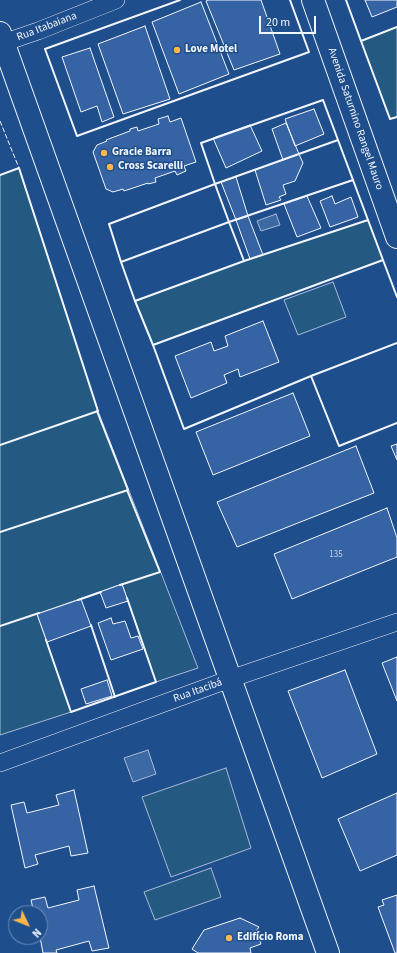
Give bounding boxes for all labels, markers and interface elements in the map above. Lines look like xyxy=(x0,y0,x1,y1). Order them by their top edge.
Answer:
scale bar xyxy=(261,8,318,34)
street label: Rua Itabaiana xyxy=(15,10,79,44)
text: 20 m xyxy=(266,14,290,31)
place label: Love Motel xyxy=(185,43,237,57)
marker: Love Motel xyxy=(172,45,182,55)
street label: Avenida Saturnino Rangel Mauro xyxy=(324,46,386,192)
place label: Gracie Barra xyxy=(112,146,172,160)
marker: Gracie Barra xyxy=(99,148,109,158)
place label: Cross Scarelli xyxy=(118,160,183,174)
marker: Cross Scarelli xyxy=(105,162,115,172)
house number: 135 xyxy=(329,550,343,560)
street label: Rua Itacibá xyxy=(172,676,224,706)
north arrow xyxy=(8,905,48,945)
text: N xyxy=(28,925,44,941)
place label: Edifício Roma xyxy=(237,931,303,945)
marker: Edifício Roma xyxy=(224,933,234,943)

